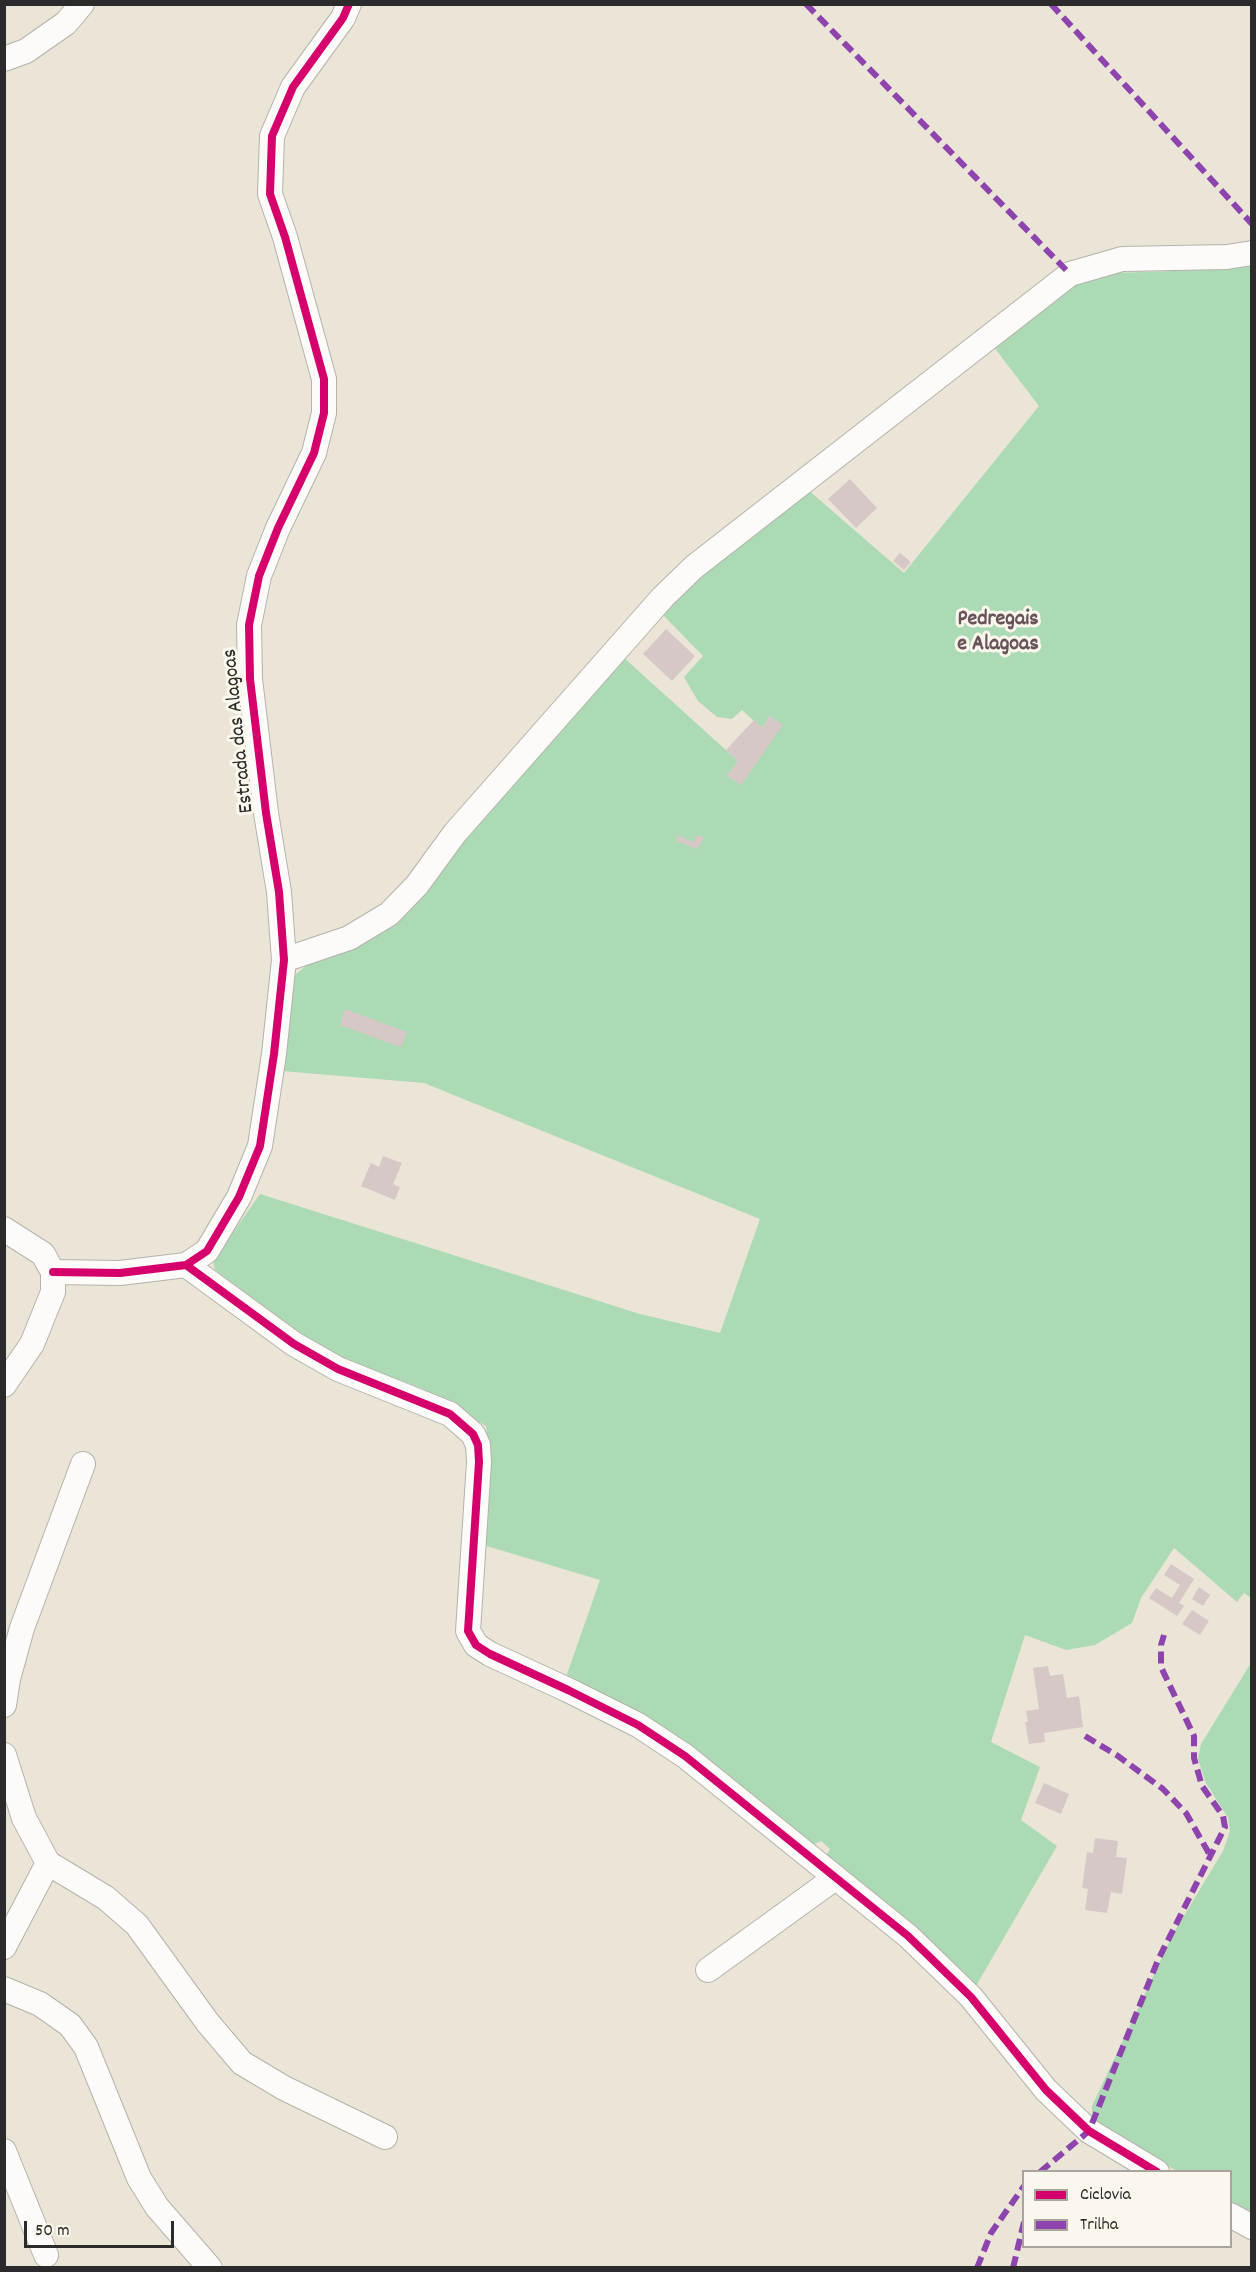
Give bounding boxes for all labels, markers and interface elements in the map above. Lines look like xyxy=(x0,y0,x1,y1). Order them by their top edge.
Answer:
district label: Pedregais e Alagoas xyxy=(957,608,1039,660)
street label: Estrada das Alagoas xyxy=(219,648,261,814)
legend xyxy=(1022,2170,1232,2248)
text: Ciclovia xyxy=(1080,2183,1131,2208)
scale bar xyxy=(27,2209,177,2247)
text: Trilha xyxy=(1080,2213,1118,2238)
text: 50 m xyxy=(35,2219,70,2244)

